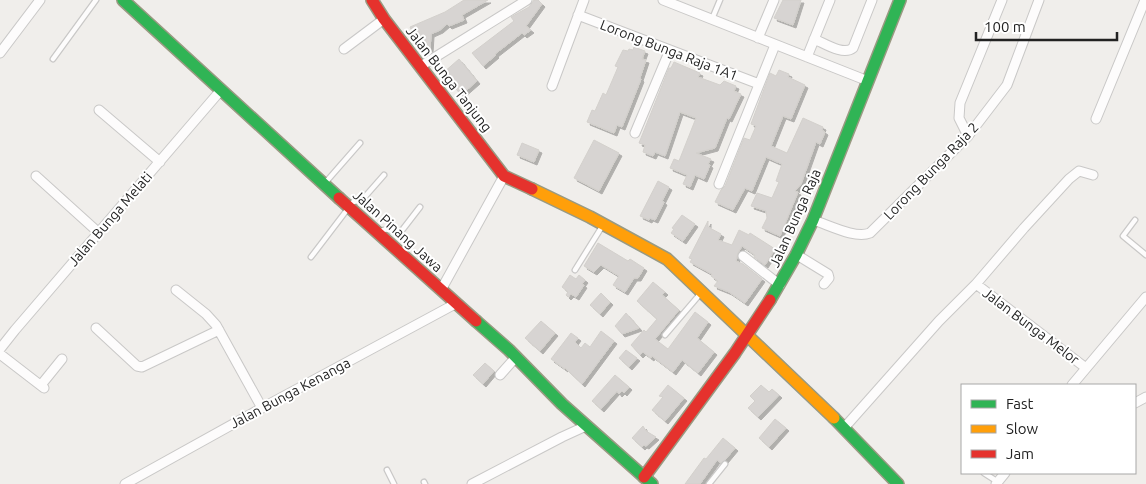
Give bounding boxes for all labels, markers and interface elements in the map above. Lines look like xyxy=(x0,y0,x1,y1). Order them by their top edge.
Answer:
scale bar xyxy=(976,10,1117,42)
street label: Lorong Bunga Raja 1A1 xyxy=(598,16,740,84)
text: 100 m xyxy=(984,18,1026,35)
street label: Jalan Bunga Tanjung xyxy=(403,23,495,135)
street label: Lorong Bunga Raja 2 xyxy=(880,119,982,223)
street label: Jalan Bunga Raja xyxy=(766,166,824,270)
street label: Jalan Bunga Melati xyxy=(65,169,155,269)
street label: Jalan Pinang Jawa xyxy=(350,187,446,275)
street label: Jalan Bunga Melor xyxy=(980,285,1083,368)
street label: Jalan Bunga Kenanga xyxy=(227,354,353,432)
legend xyxy=(961,384,1136,474)
text: Fast xyxy=(1006,395,1034,412)
text: Slow xyxy=(1006,420,1039,437)
text: Jam xyxy=(1006,445,1034,462)

